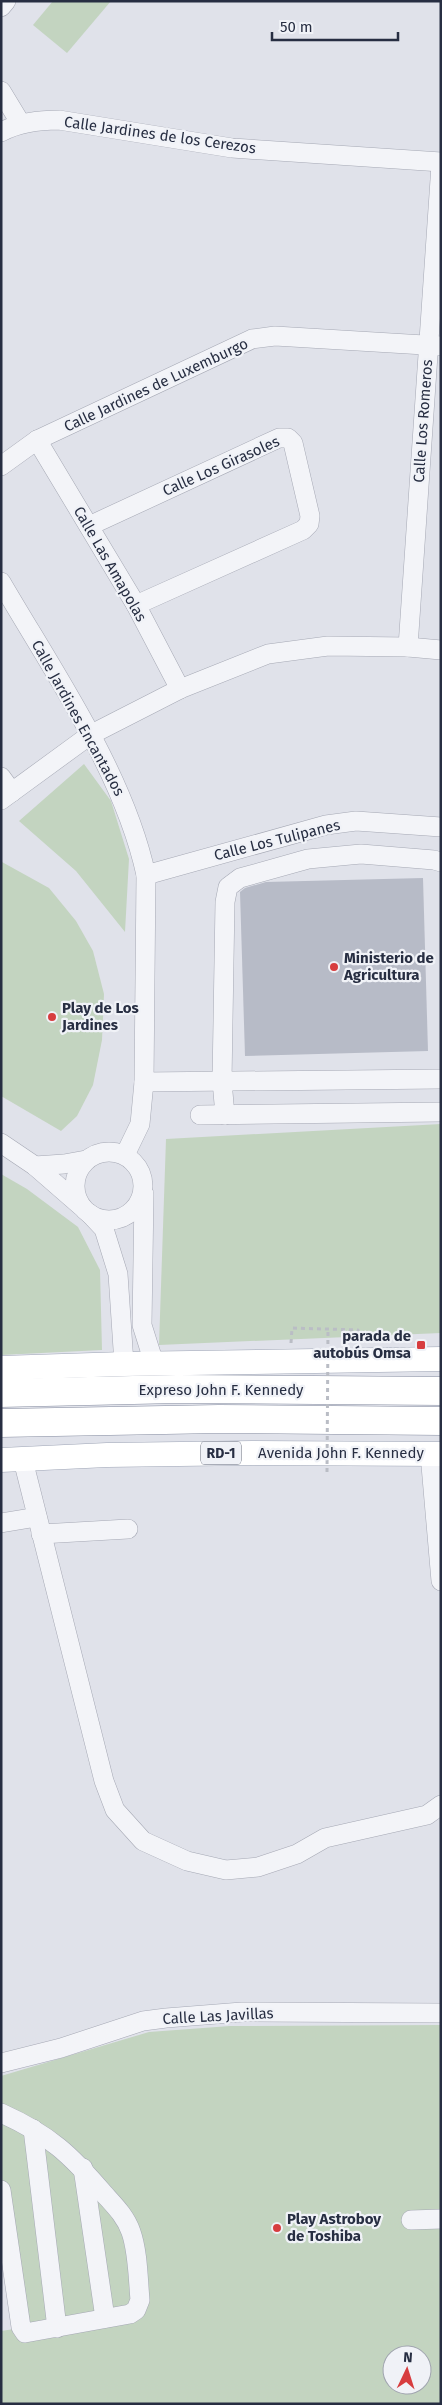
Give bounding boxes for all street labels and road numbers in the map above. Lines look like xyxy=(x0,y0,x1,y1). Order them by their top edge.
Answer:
street label: Calle Jardines de los Cerezos xyxy=(63,113,257,157)
street label: Calle Jardines de Luxemburgo xyxy=(61,334,251,436)
street label: Calle Los Romeros xyxy=(410,359,436,483)
street label: Calle Los Girasoles xyxy=(160,432,282,500)
street label: Calle Las Amapolas xyxy=(70,503,150,625)
street label: Calle Jardines Encantados xyxy=(28,637,128,799)
street label: Calle Los Tulipanes xyxy=(212,816,342,864)
street label: Expreso John F. Kennedy xyxy=(138,1381,304,1399)
road number: RD-1 xyxy=(201,1442,241,1465)
street label: Avenida John F. Kennedy xyxy=(258,1444,424,1462)
street label: Calle Las Javillas xyxy=(162,2004,274,2028)

